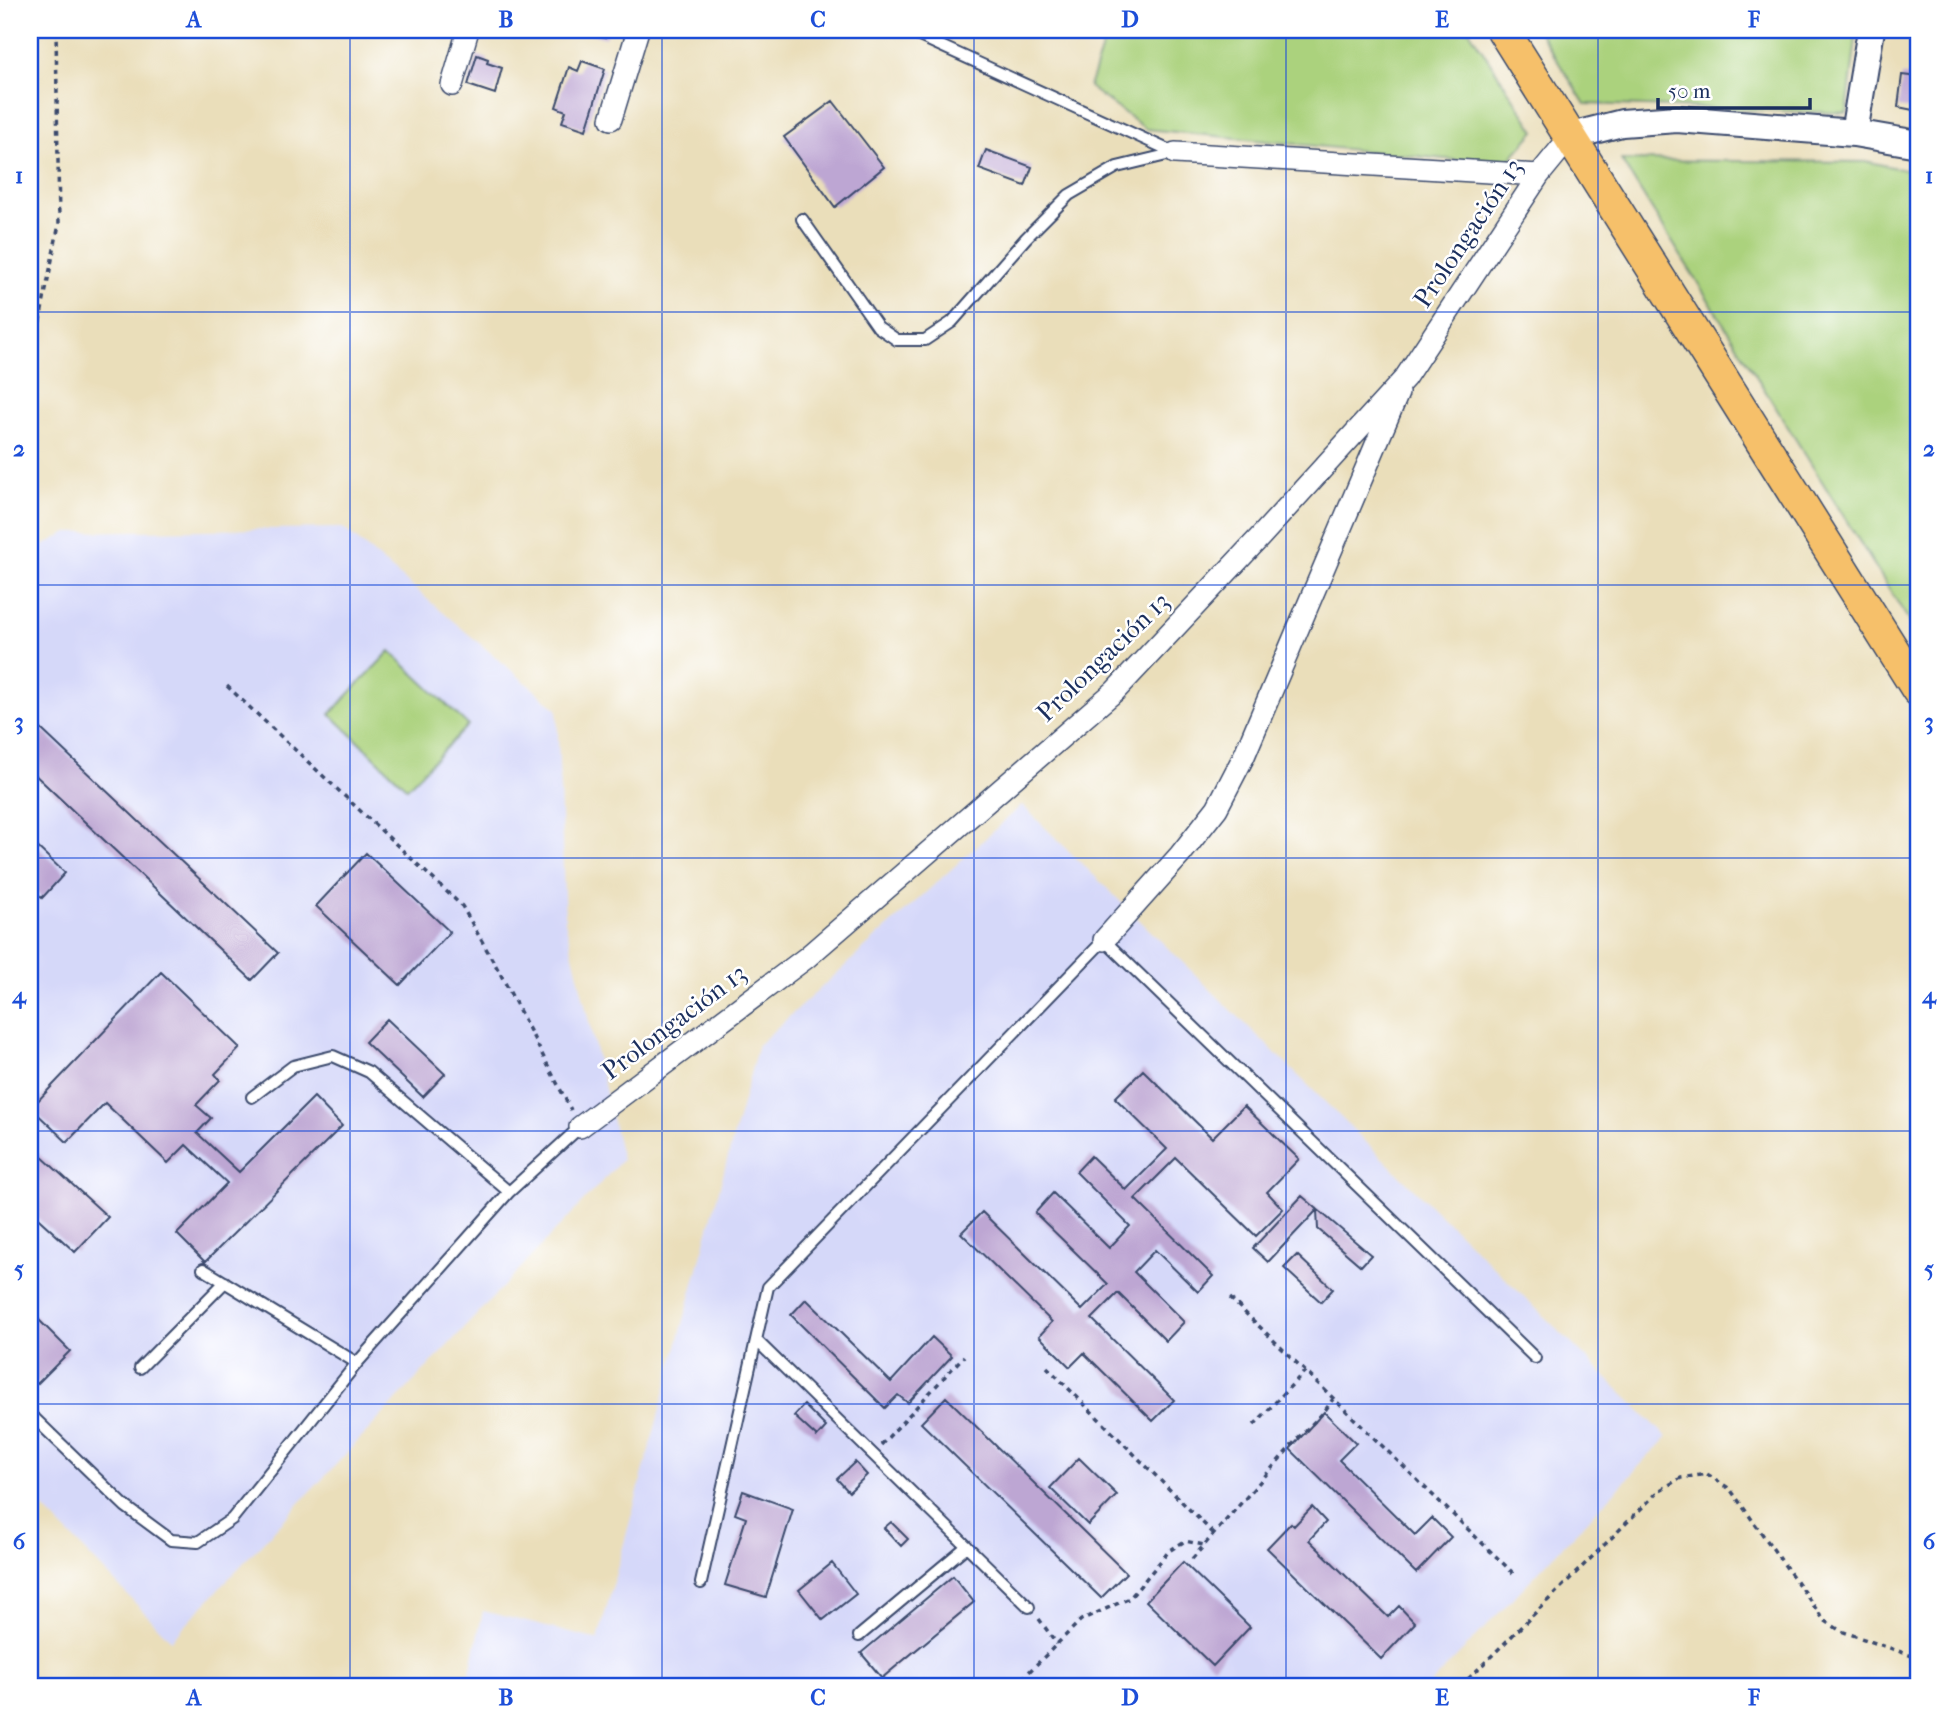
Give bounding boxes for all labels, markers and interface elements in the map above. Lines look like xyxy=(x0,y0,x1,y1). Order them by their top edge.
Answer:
text: A xyxy=(185,6,203,33)
text: B xyxy=(499,6,514,33)
text: C xyxy=(810,6,826,33)
text: D xyxy=(1121,6,1139,33)
text: E xyxy=(1435,6,1449,33)
text: F xyxy=(1747,6,1761,33)
scale bar xyxy=(1658,66,1810,110)
text: 50 m xyxy=(1668,79,1711,103)
street label: Prolongación 13 xyxy=(1407,153,1529,313)
text: 1 xyxy=(15,162,23,189)
text: 1 xyxy=(1925,162,1933,189)
text: 2 xyxy=(13,435,25,462)
text: 2 xyxy=(1923,435,1935,462)
street label: Prolongación 13 xyxy=(1030,586,1176,728)
text: 3 xyxy=(14,708,24,735)
text: 3 xyxy=(1924,708,1934,735)
street label: Prolongación 13 xyxy=(596,958,752,1086)
text: 4 xyxy=(11,982,27,1009)
text: 4 xyxy=(1921,982,1937,1009)
text: 5 xyxy=(14,1255,24,1282)
text: 5 xyxy=(1924,1255,1934,1282)
text: 6 xyxy=(13,1528,26,1555)
text: 6 xyxy=(1923,1528,1936,1555)
text: A xyxy=(185,1684,203,1711)
text: B xyxy=(499,1684,514,1711)
text: C xyxy=(810,1684,826,1711)
text: D xyxy=(1121,1684,1139,1711)
text: E xyxy=(1435,1684,1449,1711)
text: F xyxy=(1747,1684,1761,1711)

